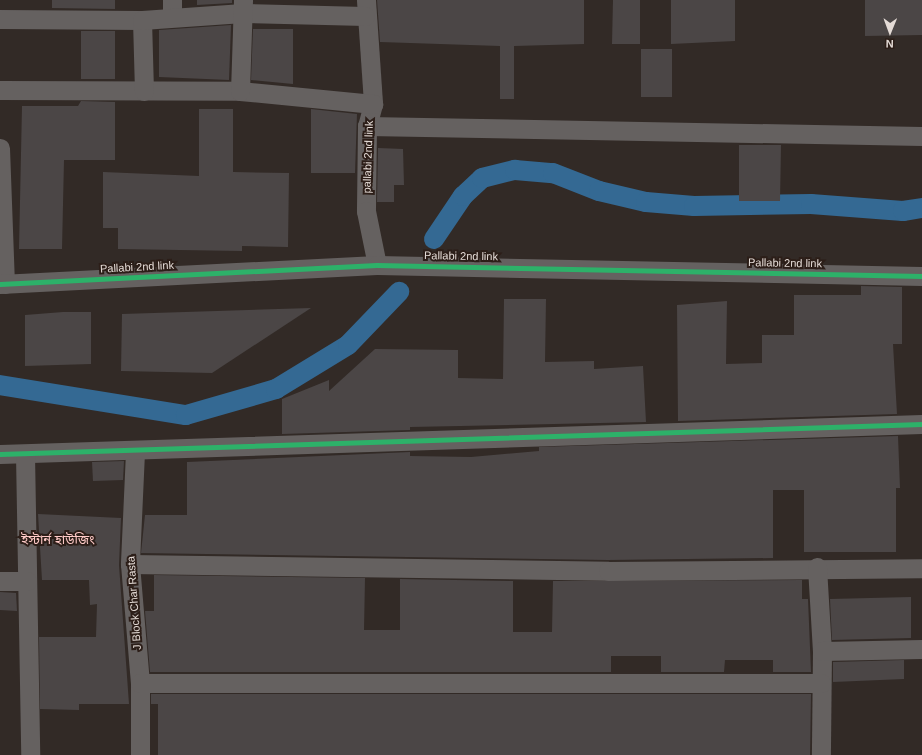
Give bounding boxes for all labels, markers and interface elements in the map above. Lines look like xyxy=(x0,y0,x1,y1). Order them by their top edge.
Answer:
north arrow xyxy=(870,12,910,52)
text: N xyxy=(886,38,894,50)
street label: pallabi 2nd link xyxy=(360,120,376,194)
street label: Pallabi 2nd link xyxy=(424,249,498,263)
street label: Pallabi 2nd link xyxy=(748,256,822,270)
street label: Pallabi 2nd link xyxy=(100,258,174,276)
district label: ইস্টার্ন হাউজিং xyxy=(21,532,95,548)
street label: J Block Char Rasta xyxy=(124,556,144,650)

